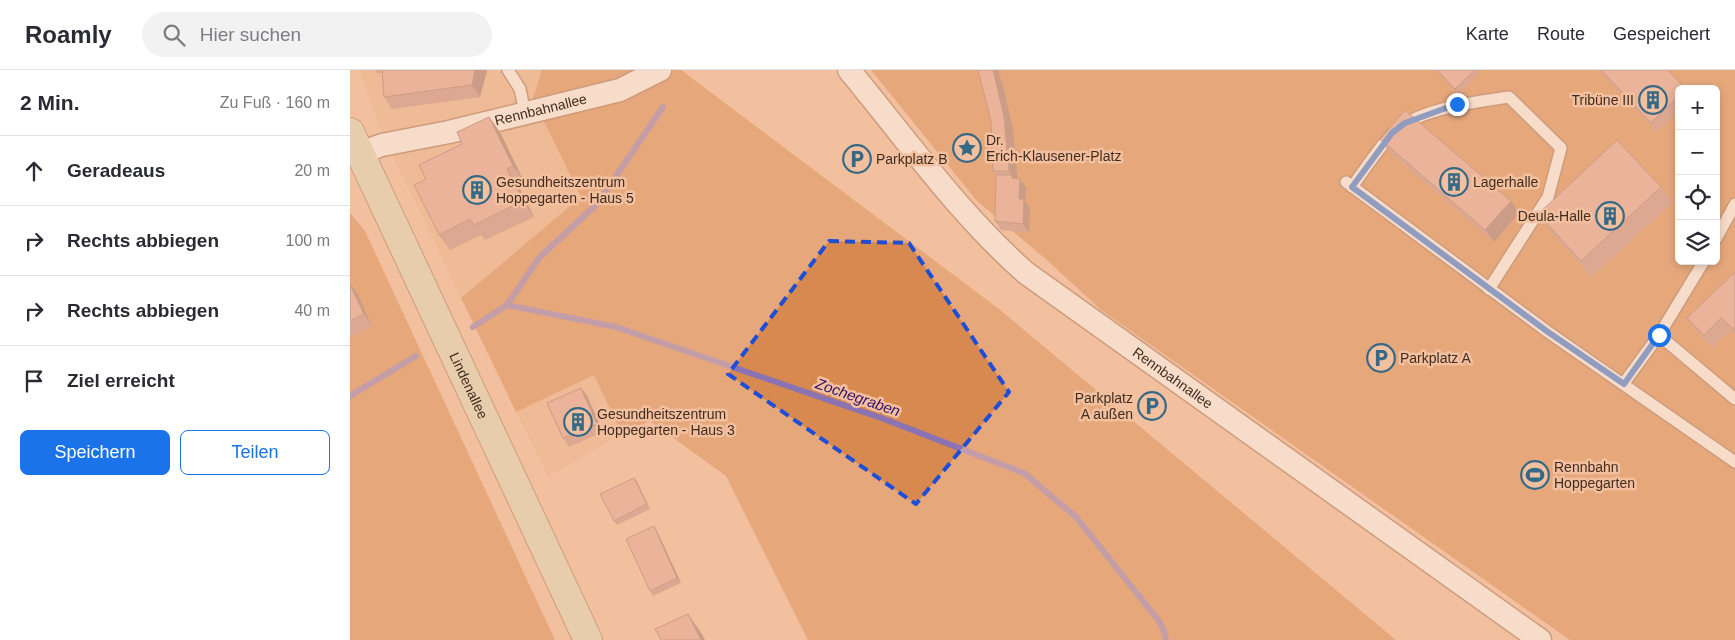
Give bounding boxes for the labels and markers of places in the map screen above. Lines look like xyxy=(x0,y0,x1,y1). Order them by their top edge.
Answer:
building icon: Tribüne III xyxy=(1638,85,1668,115)
place label: Tribüne III xyxy=(1571,92,1634,108)
place label: Dr. Erich-Klausener-Platz xyxy=(986,132,1121,164)
place icon: Dr. Erich-Klausener-Platz xyxy=(952,133,982,163)
parking icon: Parkplatz B xyxy=(842,144,872,174)
place label: Parkplatz B xyxy=(876,151,948,167)
building icon: Lagerhalle xyxy=(1439,167,1469,197)
place label: Gesundheitszentrum Hoppegarten - Haus 5 xyxy=(496,174,634,206)
place label: Lagerhalle xyxy=(1473,174,1539,190)
building icon: Gesundheitszentrum Hoppegarten - Haus 5 xyxy=(462,175,492,205)
building icon: Deula-Halle xyxy=(1595,201,1625,231)
place label: Deula-Halle xyxy=(1518,208,1591,224)
parking icon: Parkplatz A xyxy=(1366,343,1396,373)
place label: Parkplatz A xyxy=(1400,350,1471,366)
place label: Parkplatz A außen xyxy=(1075,390,1133,422)
parking icon: Parkplatz A außen xyxy=(1137,391,1167,421)
place label: Gesundheitszentrum Hoppegarten - Haus 3 xyxy=(597,406,735,438)
building icon: Gesundheitszentrum Hoppegarten - Haus 3 xyxy=(563,407,593,437)
place label: Rennbahn Hoppegarten xyxy=(1554,459,1635,491)
sports icon: Rennbahn Hoppegarten xyxy=(1520,460,1550,490)

